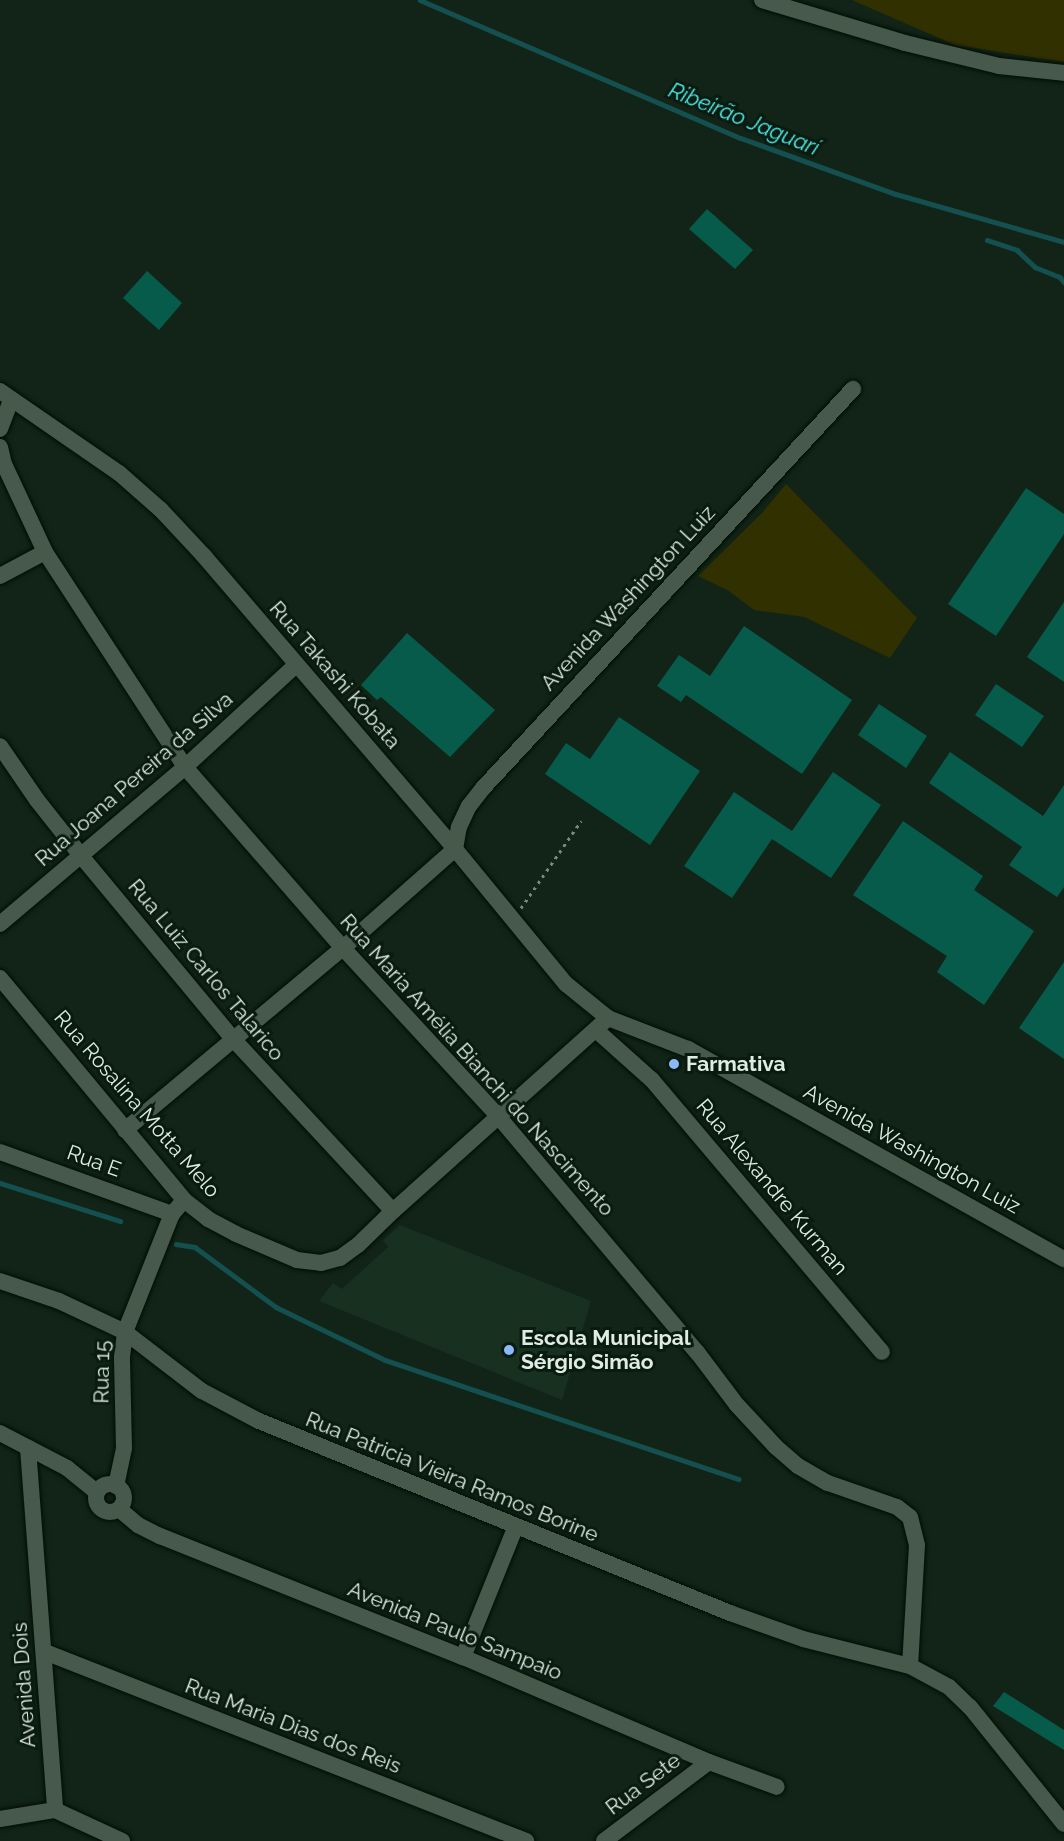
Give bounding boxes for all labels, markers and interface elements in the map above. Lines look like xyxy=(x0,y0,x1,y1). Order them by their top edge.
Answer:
water label: Ribeirão Jaguarí xyxy=(665,77,823,161)
street label: Avenida Washington Luiz xyxy=(535,500,721,696)
street label: Rua Takashi Kobata xyxy=(264,596,406,754)
street label: Rua Joana Pereira da Silva xyxy=(30,686,238,872)
street label: Rua Luiz Carlos Talarico xyxy=(122,874,290,1066)
street label: Rua Maria Amélia Bianchi do Nascimento xyxy=(334,909,620,1221)
street label: Rua Rosalina Motta Melo xyxy=(49,1005,225,1203)
place label: Farmativa xyxy=(686,1051,786,1077)
marker: Farmativa xyxy=(667,1057,681,1071)
street label: Avenida Washington Luiz xyxy=(799,1079,1025,1219)
street label: Rua Alexandre Kurman xyxy=(691,1094,853,1280)
street label: Rua E xyxy=(64,1140,124,1182)
place label: Escola Municipal Sérgio Simão xyxy=(521,1325,691,1375)
street label: Rua 15 xyxy=(89,1340,115,1404)
marker: Escola Municipal Sérgio Simão xyxy=(502,1343,516,1357)
street label: Rua Patricia Vieira Ramos Borine xyxy=(302,1406,602,1548)
street label: Avenida Paulo Sampaio xyxy=(344,1576,566,1686)
street label: Avenida Dois xyxy=(7,1621,41,1749)
street label: Rua Maria Dias dos Reis xyxy=(181,1673,405,1779)
street label: Rua Sete xyxy=(601,1748,685,1820)

